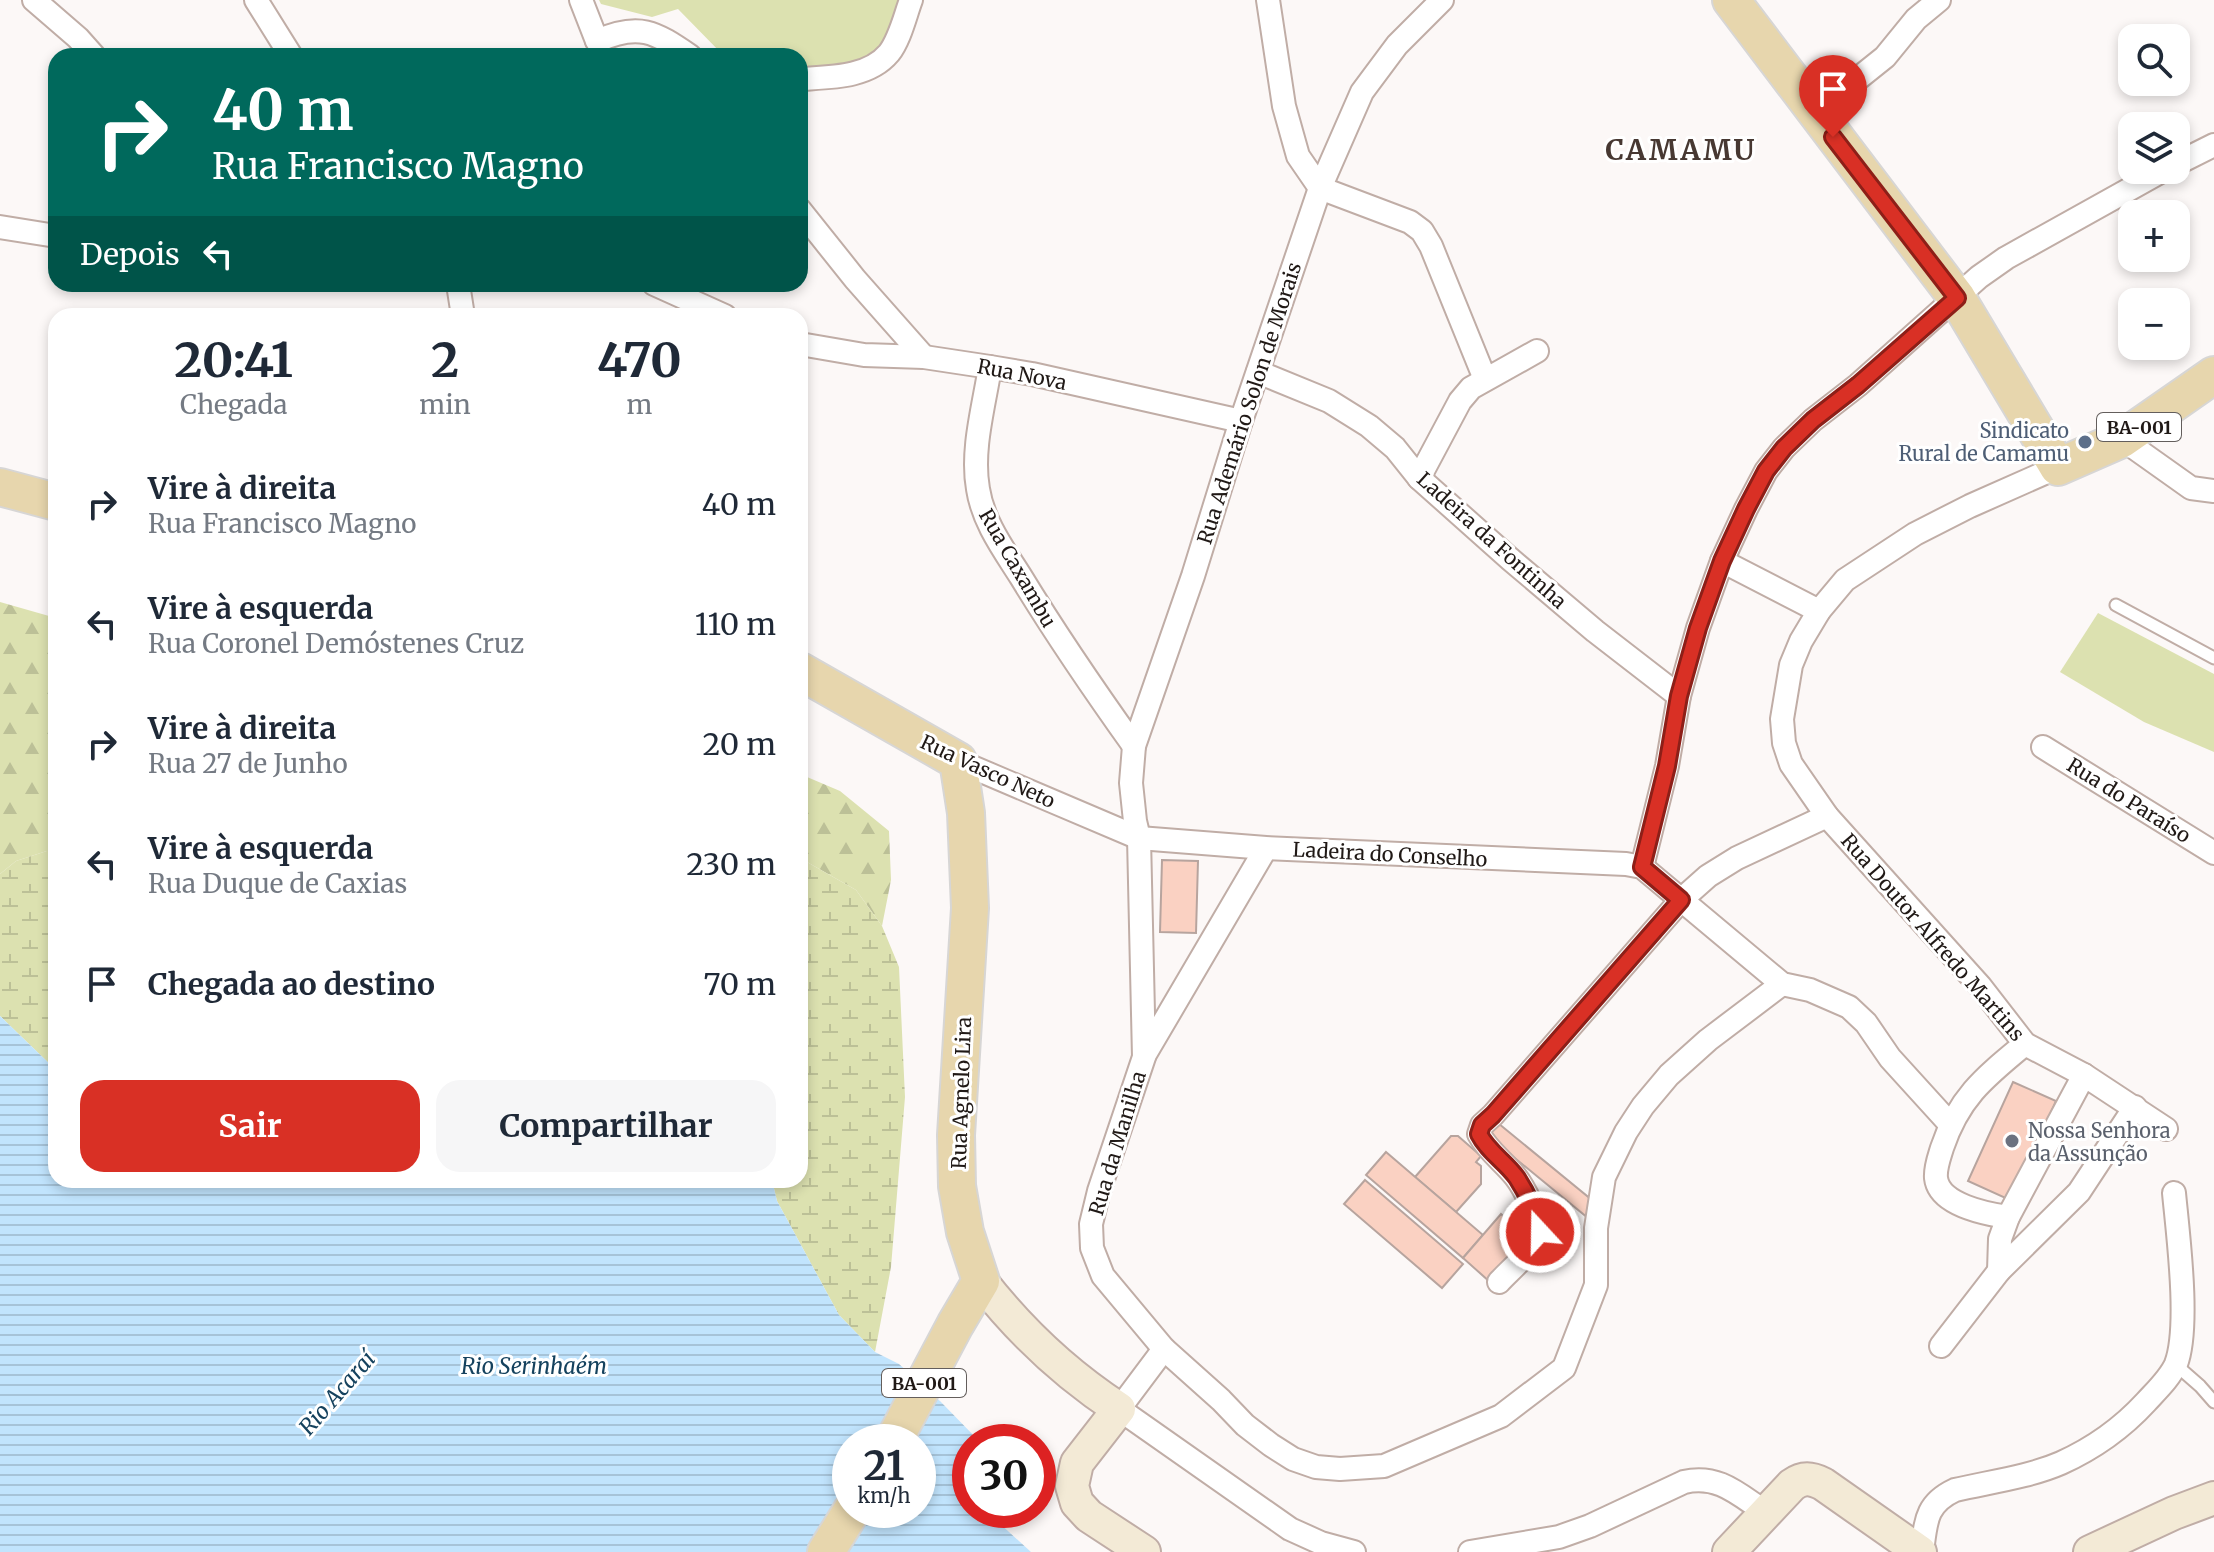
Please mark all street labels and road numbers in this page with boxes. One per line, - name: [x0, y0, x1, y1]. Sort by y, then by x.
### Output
- street label: Rua Ademário Solon de Morais: [1192, 259, 1306, 547]
- street label: Rua Nova: [975, 353, 1069, 395]
- road number: BA-001: [2097, 413, 2181, 441]
- street label: Ladeira da Fontinha: [1412, 466, 1572, 614]
- street label: Rua Caxambu: [974, 504, 1062, 632]
- street label: Rua Vasco Neto: [917, 729, 1060, 813]
- street label: Rua do Paraíso: [2063, 752, 2196, 848]
- street label: Rua Doutor Alfredo Martins: [1836, 828, 2030, 1046]
- street label: Ladeira do Conselho: [1292, 836, 1488, 872]
- street label: Rua Agnelo Lira: [946, 1016, 976, 1170]
- street label: Rua da Manilha: [1083, 1068, 1151, 1218]
- road number: BA-001: [882, 1369, 966, 1397]

